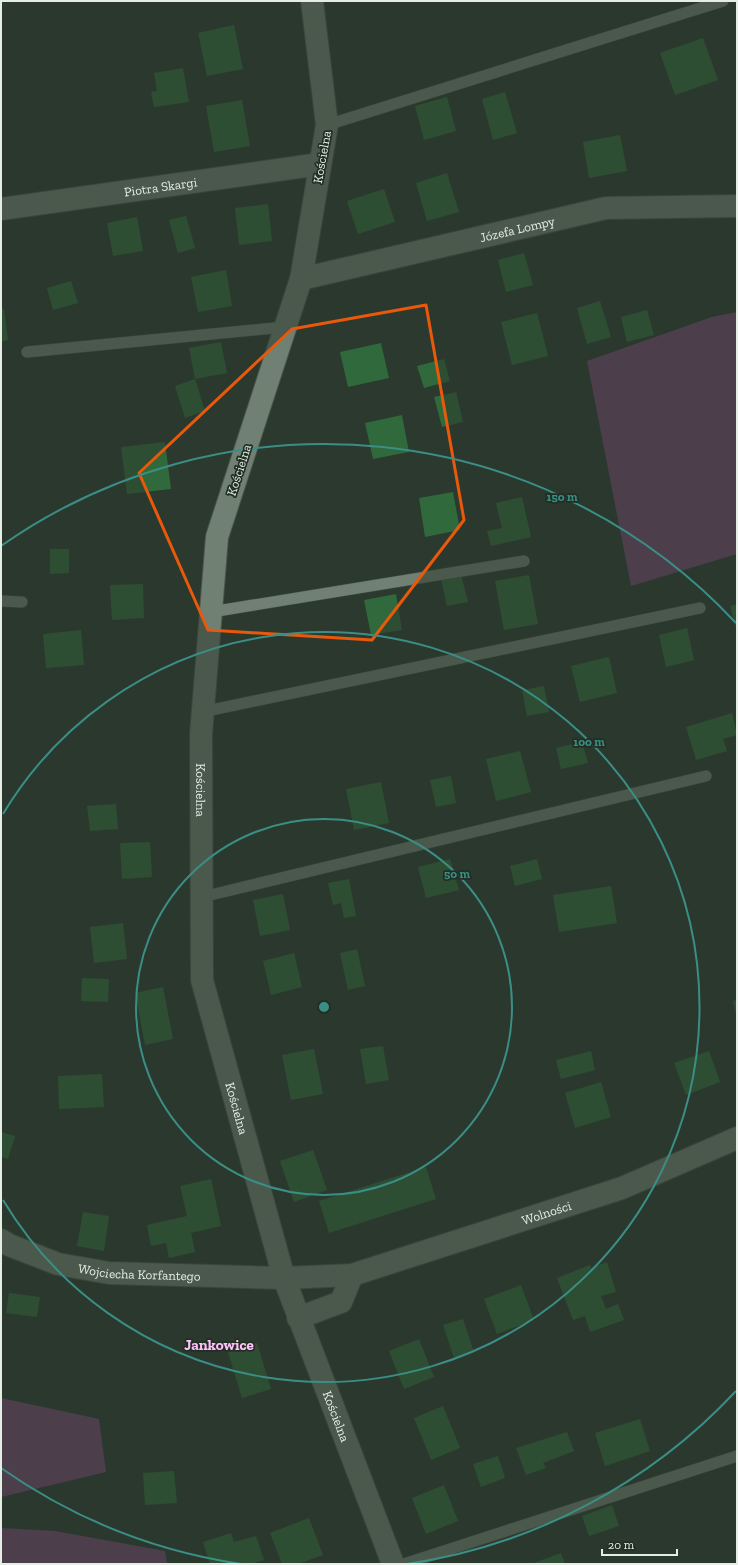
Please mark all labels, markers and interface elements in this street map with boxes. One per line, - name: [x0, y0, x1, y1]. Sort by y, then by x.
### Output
- street label: Kościelna: [310, 129, 334, 185]
- street label: Piotra Skargi: [123, 174, 198, 199]
- street label: Józefa Lompy: [478, 213, 556, 245]
- street label: Kościelna: [224, 442, 255, 498]
- text: 150 m: [547, 490, 578, 504]
- text: 100 m: [573, 735, 605, 749]
- street label: Kościelna: [194, 763, 209, 817]
- text: 50 m: [444, 867, 470, 881]
- centre of rings: [317, 1000, 331, 1014]
- street label: Kościelna: [223, 1080, 252, 1137]
- street label: Wolności: [520, 1197, 573, 1227]
- street label: Wojciecha Korfantego: [77, 1260, 201, 1283]
- district label: Jankowice: [184, 1336, 254, 1354]
- street label: Kościelna: [320, 1389, 353, 1444]
- scale bar: [602, 1531, 677, 1557]
- text: 20 m: [608, 1538, 635, 1552]

